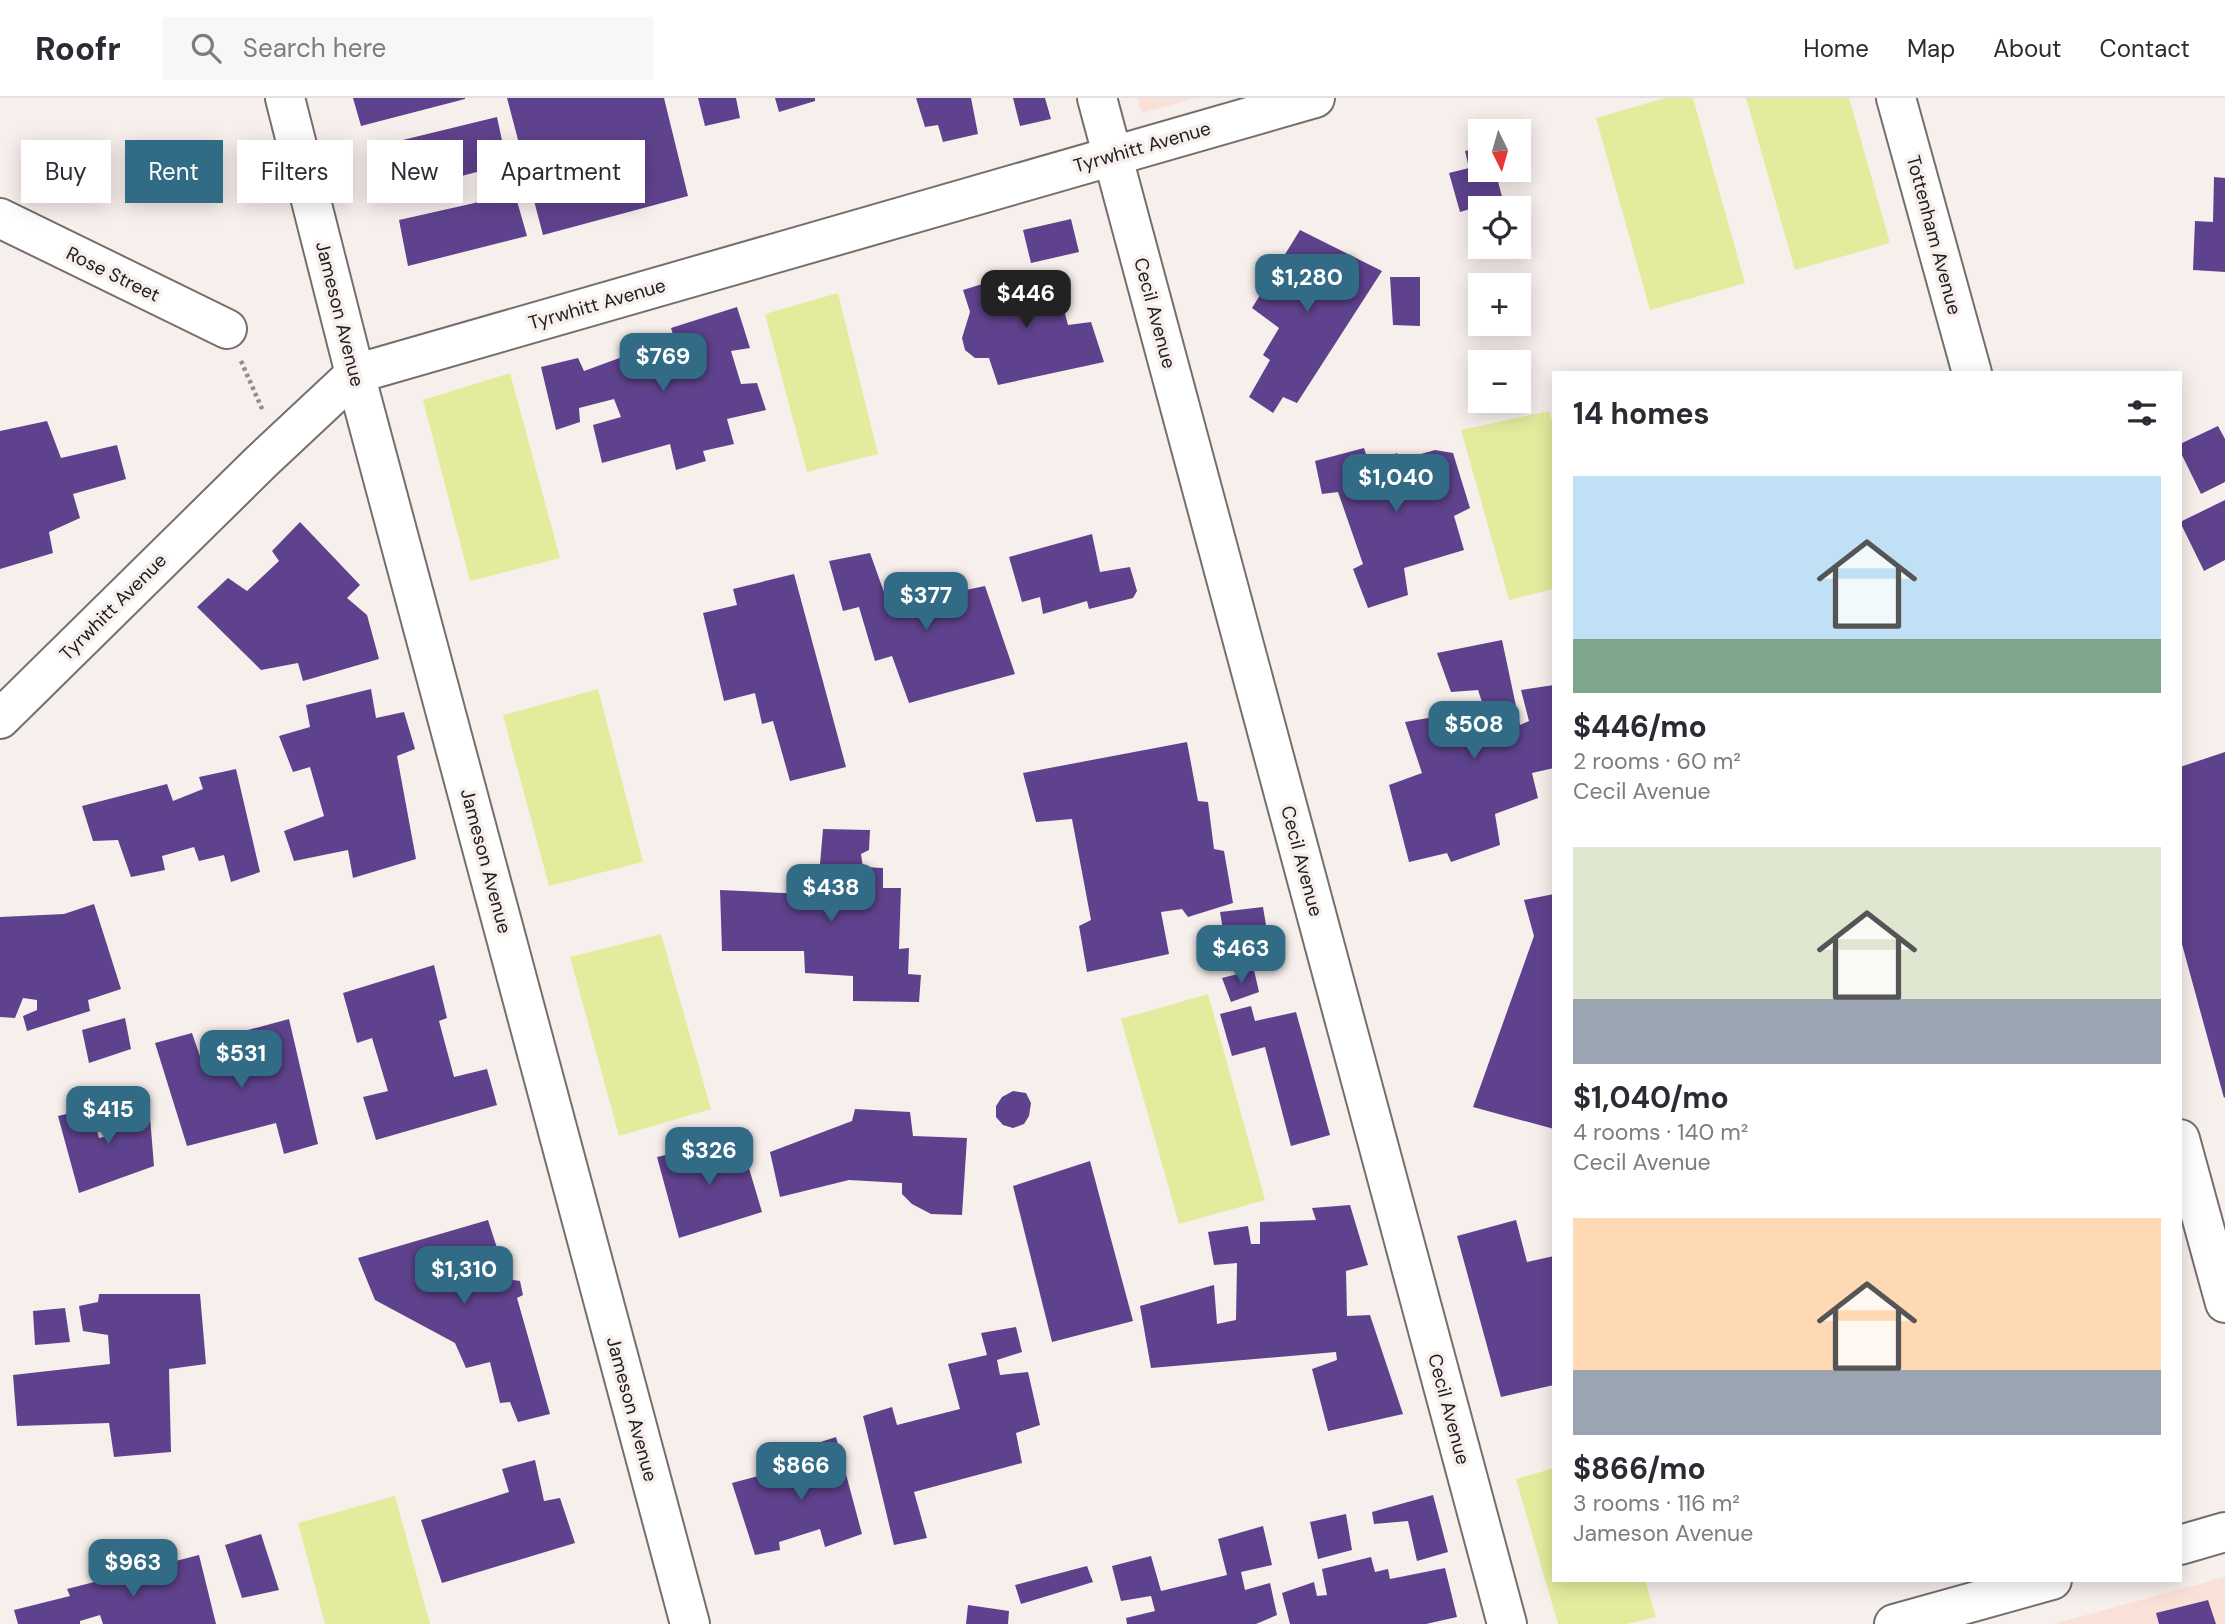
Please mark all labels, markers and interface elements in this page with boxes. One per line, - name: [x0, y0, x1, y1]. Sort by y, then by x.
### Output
- search box: [163, 17, 653, 80]
- text: Roofr: [35, 27, 121, 70]
- icon: search: [187, 29, 225, 67]
- text: Search here: [243, 31, 386, 65]
- text: Home: [1803, 33, 1869, 64]
- text: Map: [1907, 33, 1955, 64]
- text: About: [1993, 33, 2062, 64]
- text: Contact: [2100, 33, 2190, 64]
- street label: Tyrwhitt Avenue: [1070, 115, 1214, 179]
- north arrow: [1468, 119, 1531, 182]
- map controls: [1468, 119, 1531, 413]
- chip: Buy: [21, 140, 111, 203]
- chip: Rent: [125, 140, 223, 203]
- chip: Filters: [237, 140, 353, 203]
- chip: New: [367, 140, 463, 203]
- chip: Apartment: [477, 140, 645, 203]
- street label: Tottenham Avenue: [1901, 153, 1967, 317]
- button: locate: [1468, 196, 1531, 259]
- street label: Jameson Avenue: [310, 239, 370, 389]
- street label: Rose Street: [62, 241, 164, 307]
- pin: $1,280: [1250, 254, 1364, 314]
- street label: Cecil Avenue: [1128, 255, 1182, 371]
- text: $1,280: [1271, 262, 1343, 292]
- pin: $446: [985, 271, 1067, 330]
- street label: Tyrwhitt Avenue: [525, 272, 669, 336]
- button: +: [1468, 273, 1531, 336]
- text: $446: [997, 278, 1055, 308]
- pin: $769: [622, 334, 704, 393]
- text: $769: [636, 341, 690, 371]
- button: −: [1468, 350, 1531, 413]
- text: 14 homes: [1573, 394, 1710, 433]
- icon: filters: [2123, 394, 2161, 432]
- pin: $1,040: [1339, 454, 1453, 514]
- text: $1,040: [1358, 462, 1434, 492]
- icon: home: [1804, 521, 1930, 647]
- street label: Tyrwhitt Avenue: [54, 548, 172, 666]
- pin: $377: [885, 573, 967, 632]
- text: $377: [900, 580, 952, 610]
- pin: $508: [1433, 702, 1515, 761]
- text: $446/mo: [1573, 707, 1707, 746]
- text: $508: [1445, 709, 1503, 739]
- text: 2 rooms · 60 m²: [1573, 746, 1741, 776]
- text: Cecil Avenue: [1573, 776, 1711, 806]
- street label: Jameson Avenue: [455, 786, 517, 936]
- street label: Cecil Avenue: [1275, 803, 1329, 919]
- pin: $438: [790, 864, 872, 924]
- text: $438: [802, 872, 860, 902]
- icon: home: [1804, 892, 1930, 1018]
- pin: $463: [1200, 926, 1282, 985]
- text: $463: [1212, 933, 1270, 963]
- pin: $531: [200, 1030, 282, 1090]
- text: $531: [216, 1038, 266, 1068]
- text: $1,040/mo: [1573, 1078, 1729, 1117]
- pin: $415: [67, 1086, 149, 1146]
- text: $415: [82, 1094, 134, 1124]
- text: 4 rooms · 140 m²: [1573, 1117, 1748, 1147]
- pin: $326: [668, 1128, 750, 1187]
- text: $326: [681, 1135, 737, 1165]
- text: Cecil Avenue: [1573, 1147, 1711, 1177]
- pin: $1,310: [407, 1246, 521, 1306]
- text: $1,310: [431, 1254, 497, 1284]
- icon: home: [1804, 1263, 1930, 1389]
- street label: Jameson Avenue: [601, 1334, 663, 1484]
- street label: Cecil Avenue: [1422, 1351, 1476, 1467]
- pin: $866: [760, 1442, 842, 1502]
- text: $866/mo: [1573, 1449, 1706, 1488]
- text: $866: [772, 1450, 830, 1480]
- text: 3 rooms · 116 m²: [1573, 1488, 1740, 1518]
- text: Jameson Avenue: [1573, 1518, 1753, 1548]
- pin: $963: [92, 1540, 174, 1599]
- text: $963: [105, 1547, 161, 1577]

